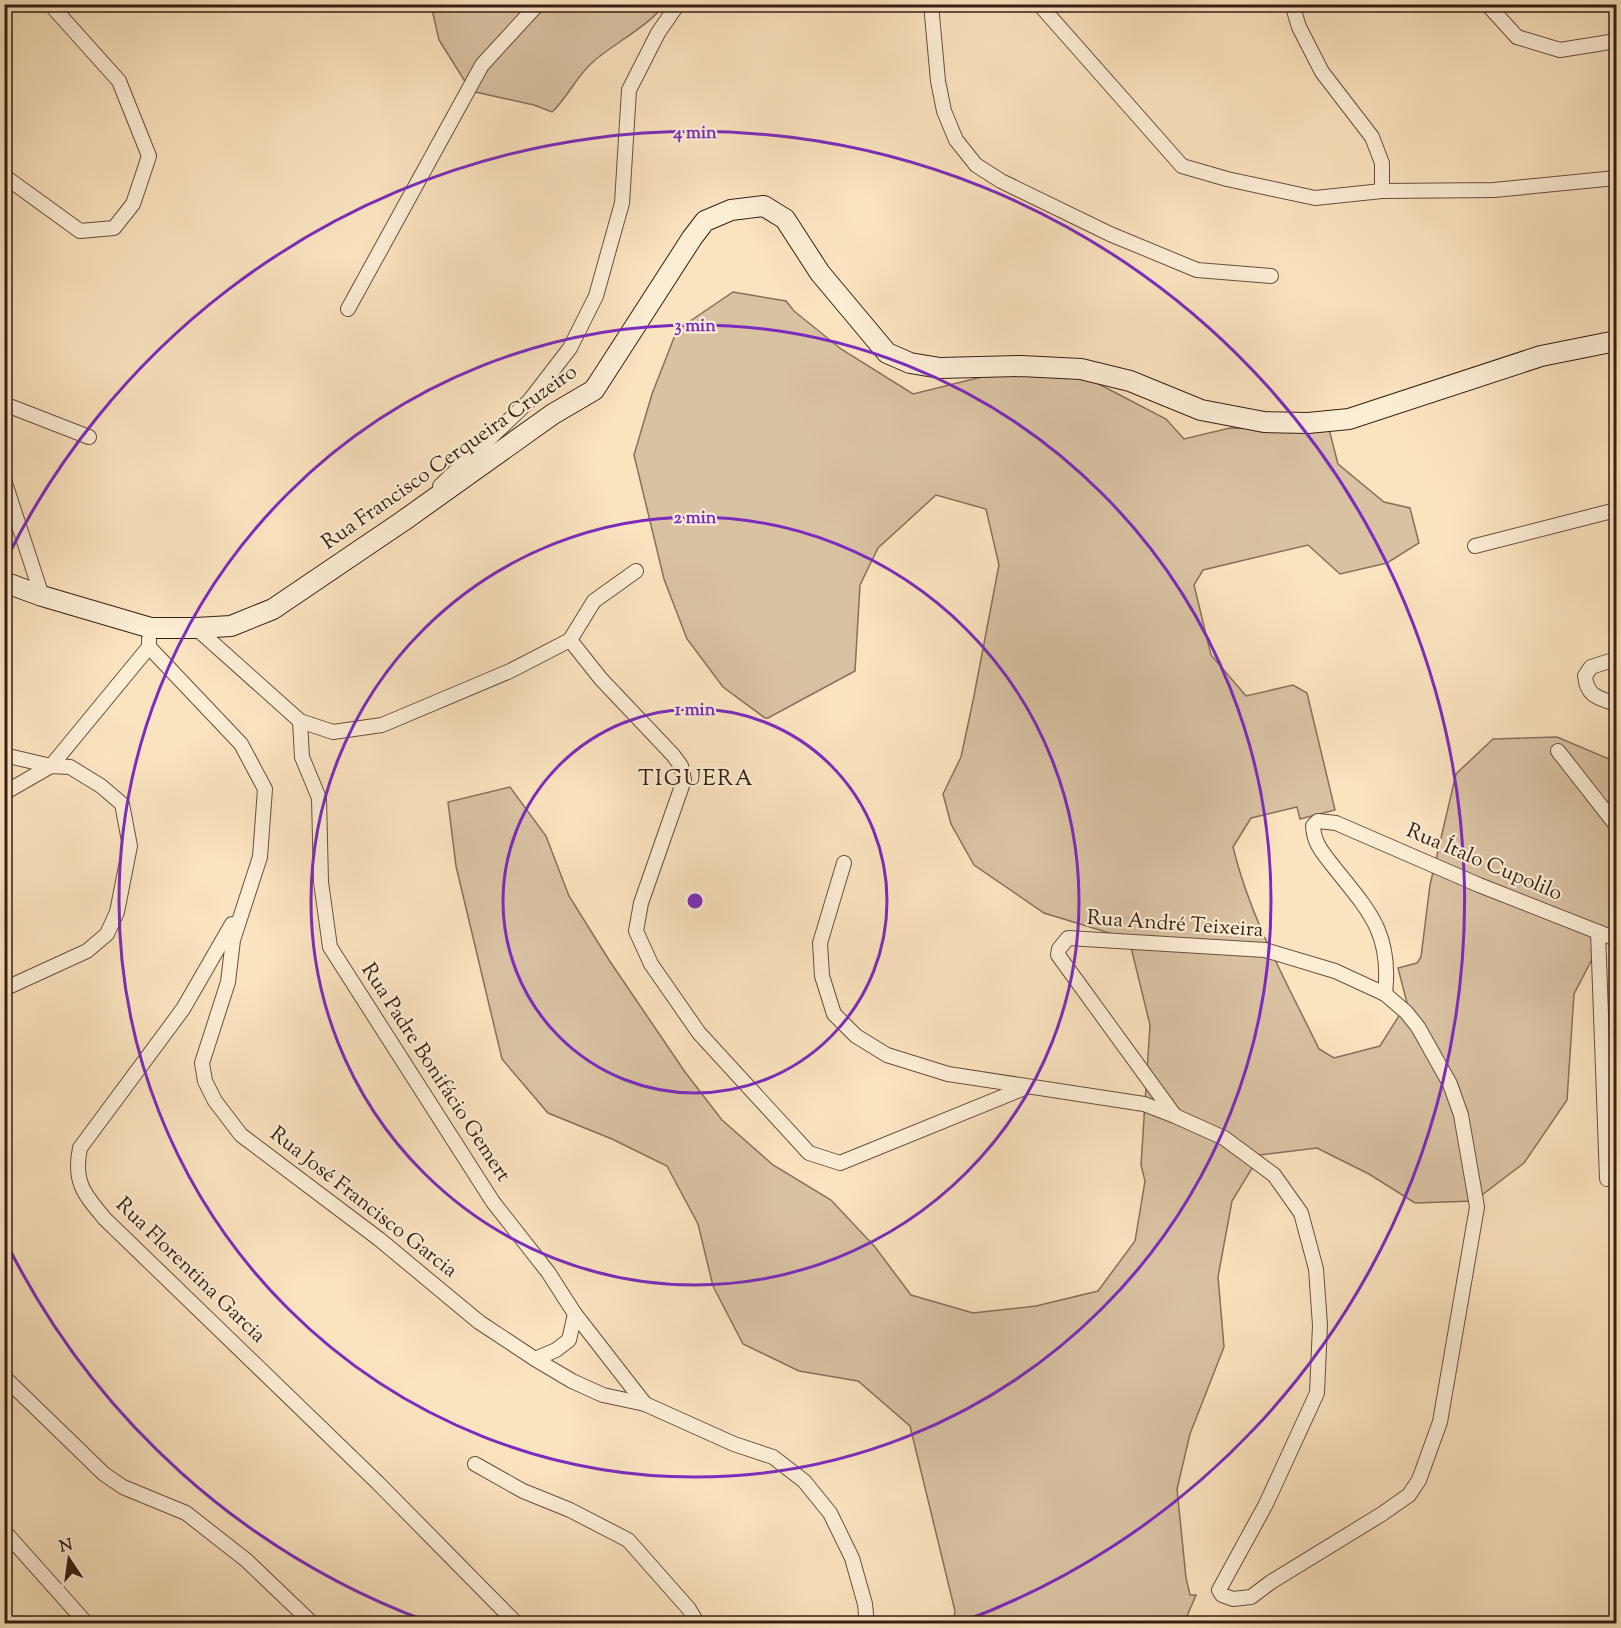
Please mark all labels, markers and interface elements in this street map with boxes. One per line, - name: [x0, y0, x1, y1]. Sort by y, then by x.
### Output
- text: 4 min: [672, 121, 717, 147]
- text: 3 min: [674, 314, 716, 340]
- street label: Rua Francisco Cerqueira Cruzeiro: [316, 358, 584, 558]
- text: 2 min: [674, 506, 717, 532]
- text: 1 min: [675, 698, 716, 724]
- district label: TIGUERA: [638, 764, 754, 796]
- street label: Rua Ítalo Cupolilo: [1401, 817, 1567, 909]
- centre of rings: [685, 891, 705, 911]
- street label: Rua André Teixeira: [1086, 904, 1265, 946]
- street label: Rua Padre Bonifácio Gemert: [353, 958, 517, 1188]
- street label: Rua José Francisco Garcia: [263, 1120, 463, 1286]
- street label: Rua Florentina Garcia: [108, 1191, 272, 1351]
- north arrow: [39, 1529, 99, 1589]
- text: N: [57, 1534, 75, 1559]

